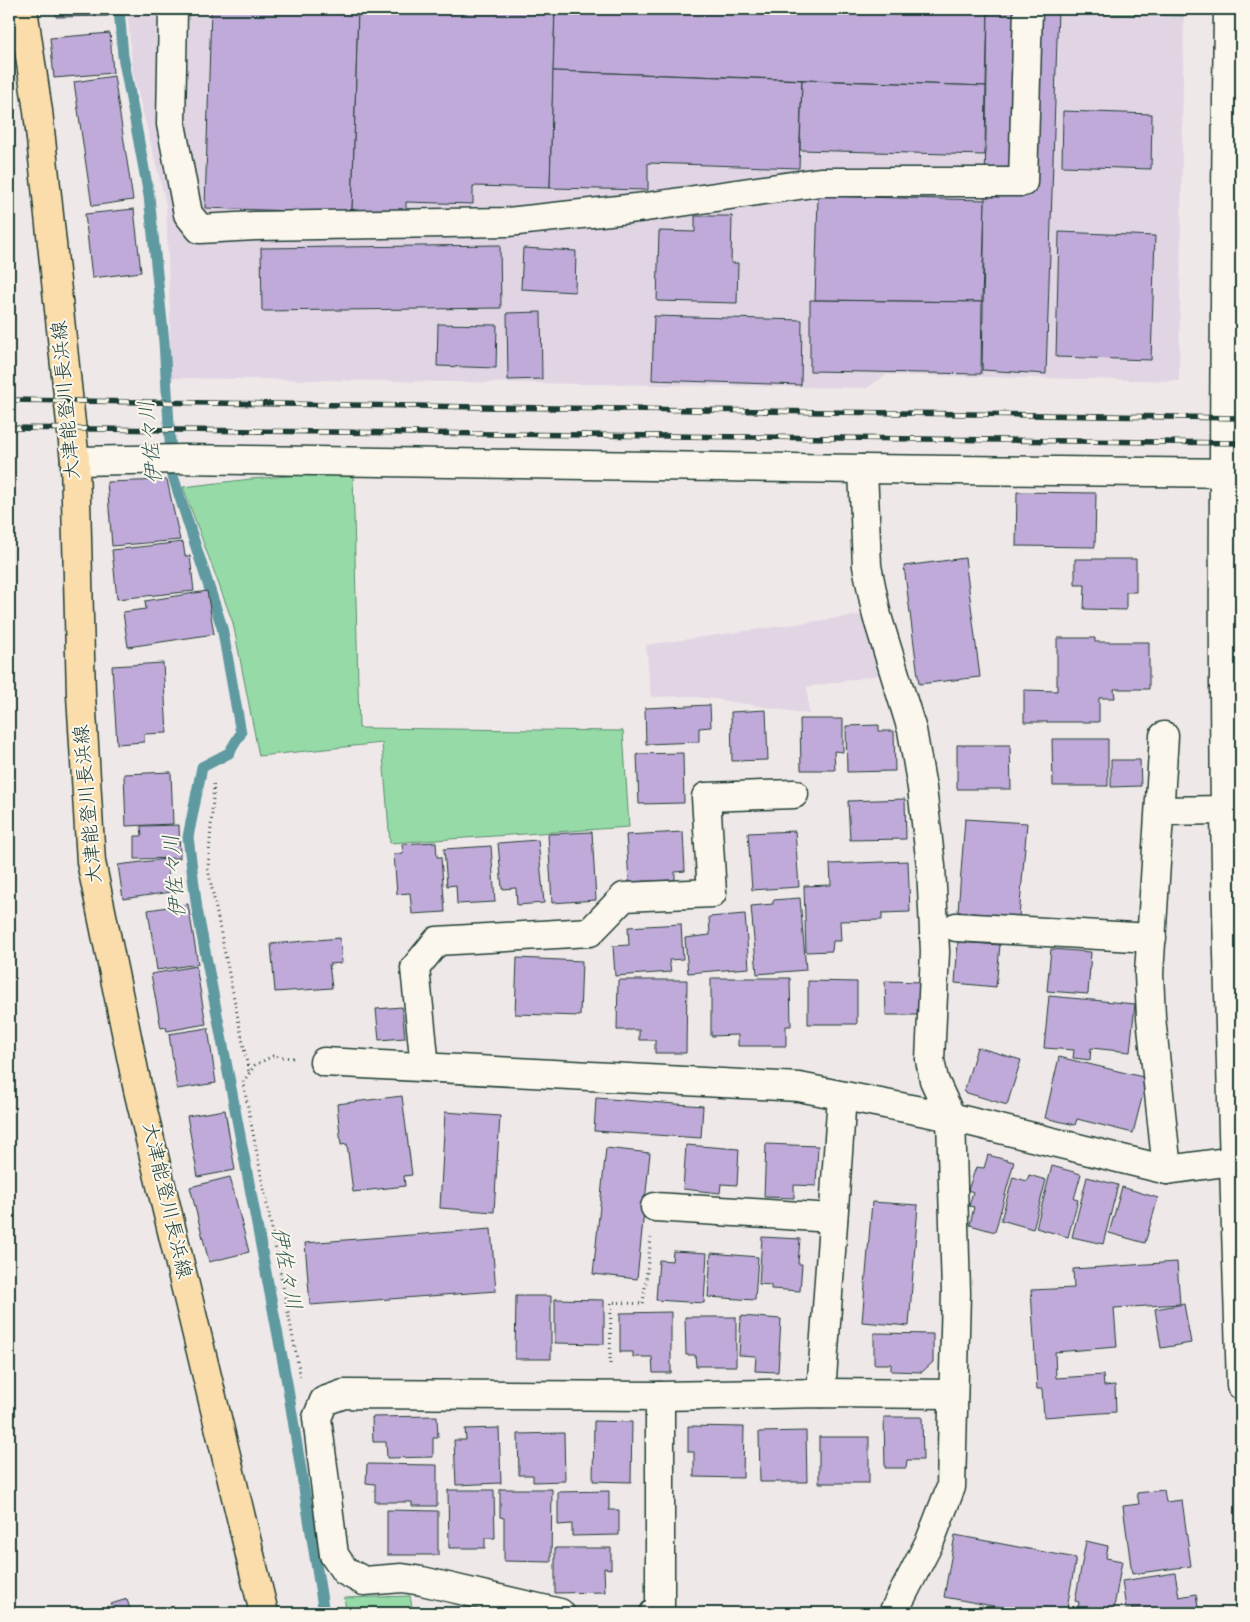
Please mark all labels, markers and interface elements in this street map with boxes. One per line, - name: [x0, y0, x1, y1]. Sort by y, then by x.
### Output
- street label: 大津能登川長浜線: [47, 319, 89, 481]
- water label: 伊佐々川: [134, 399, 172, 485]
- street label: 大津能登川長浜線: [69, 723, 111, 885]
- water label: 伊佐々川: [158, 833, 196, 919]
- street label: 大津能登川長浜線: [133, 1120, 197, 1282]
- water label: 伊佐々川: [261, 1225, 307, 1313]

